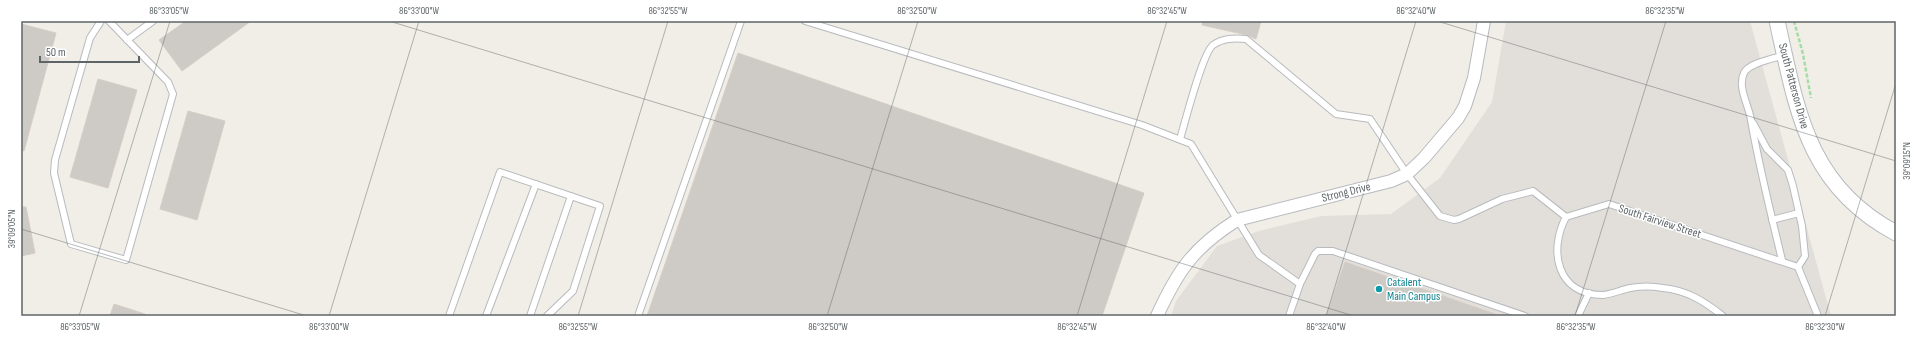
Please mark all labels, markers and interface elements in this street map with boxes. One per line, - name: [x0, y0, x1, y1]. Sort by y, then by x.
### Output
- text: 86°33'05"W: [149, 5, 189, 17]
- text: 86°33'00"W: [399, 5, 439, 17]
- text: 86°32'55"W: [648, 5, 688, 17]
- text: 86°32'50"W: [897, 5, 937, 17]
- text: 86°32'45"W: [1147, 5, 1187, 17]
- text: 86°32'40"W: [1396, 5, 1436, 17]
- text: 86°32'35"W: [1645, 5, 1685, 17]
- scale bar: [40, 38, 139, 64]
- street label: South Patterson Drive: [1775, 42, 1812, 131]
- text: 50 m: [46, 45, 66, 60]
- text: 39°09'15"N: [1901, 142, 1913, 180]
- street label: Strong Drive: [1320, 179, 1372, 206]
- street label: South Fairview Street: [1617, 201, 1703, 242]
- text: 39°09'05"N: [6, 210, 18, 248]
- place label: Catalent Main Campus: [1387, 275, 1440, 304]
- marker: Catalent Main Campus: [1374, 284, 1384, 294]
- text: 86°33'05"W: [60, 321, 100, 333]
- text: 86°33'00"W: [309, 321, 349, 333]
- text: 86°32'55"W: [558, 321, 598, 333]
- text: 86°32'50"W: [808, 321, 848, 333]
- text: 86°32'45"W: [1057, 321, 1097, 333]
- text: 86°32'40"W: [1306, 321, 1346, 333]
- text: 86°32'35"W: [1556, 321, 1596, 333]
- text: 86°32'30"W: [1805, 321, 1845, 333]

